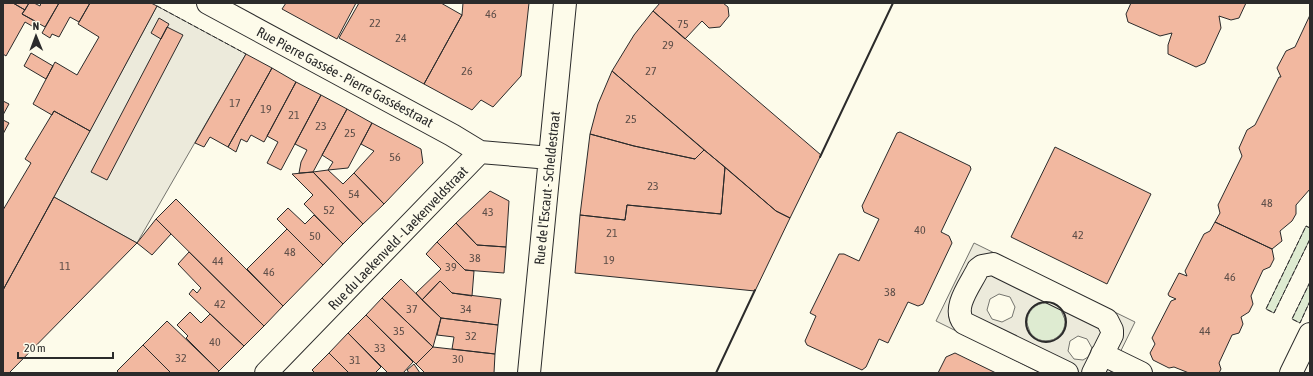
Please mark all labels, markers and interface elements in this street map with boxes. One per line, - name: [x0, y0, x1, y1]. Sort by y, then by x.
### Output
- house number: 46: [485, 7, 497, 21]
- north arrow: [16, 16, 56, 56]
- house number: 22: [369, 16, 381, 30]
- house number: 75: [677, 17, 689, 31]
- text: N: [32, 20, 39, 32]
- street label: Rue Pierre Gassée - Pierre Gasséestraat: [254, 24, 436, 130]
- house number: 24: [395, 31, 407, 45]
- house number: 29: [662, 38, 674, 52]
- house number: 26: [461, 64, 473, 78]
- house number: 27: [645, 64, 657, 78]
- house number: 17: [229, 96, 241, 110]
- house number: 19: [260, 102, 272, 116]
- house number: 21: [288, 108, 300, 122]
- street label: Rue de l'Escaut - Scheldestraat: [531, 110, 563, 266]
- house number: 25: [625, 112, 637, 126]
- house number: 23: [315, 119, 327, 133]
- house number: 25: [344, 126, 356, 140]
- house number: 56: [389, 150, 401, 164]
- street label: Rue du Laekenveld - Laekenveldstraat: [325, 163, 471, 313]
- house number: 23: [647, 179, 659, 193]
- house number: 54: [348, 187, 360, 201]
- house number: 48: [1261, 196, 1273, 210]
- house number: 52: [323, 203, 335, 217]
- house number: 43: [482, 205, 494, 219]
- house number: 40: [914, 223, 926, 237]
- house number: 21: [606, 226, 618, 240]
- house number: 42: [1072, 228, 1084, 242]
- house number: 50: [309, 229, 321, 243]
- house number: 48: [284, 245, 296, 259]
- house number: 38: [469, 251, 481, 265]
- house number: 19: [603, 253, 615, 267]
- house number: 44: [212, 254, 224, 268]
- house number: 11: [59, 259, 71, 273]
- house number: 39: [445, 260, 457, 274]
- house number: 46: [263, 265, 275, 279]
- house number: 46: [1224, 270, 1236, 284]
- house number: 38: [884, 285, 896, 299]
- house number: 42: [214, 297, 226, 311]
- house number: 37: [406, 302, 418, 316]
- house number: 34: [460, 302, 472, 316]
- house number: 35: [393, 324, 405, 338]
- house number: 44: [1199, 324, 1211, 338]
- house number: 32: [465, 329, 477, 343]
- scale bar: [18, 334, 113, 360]
- house number: 40: [209, 335, 221, 349]
- text: 20 m: [24, 341, 46, 355]
- house number: 33: [374, 341, 386, 355]
- house number: 32: [175, 351, 187, 365]
- house number: 30: [452, 352, 464, 366]
- house number: 31: [349, 353, 361, 367]

